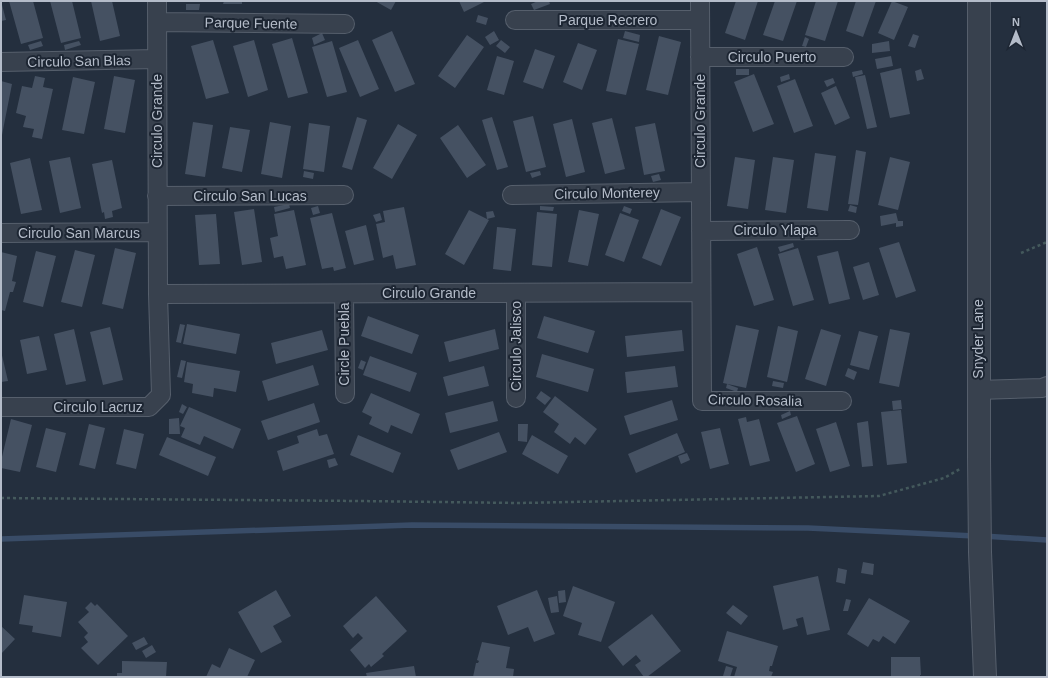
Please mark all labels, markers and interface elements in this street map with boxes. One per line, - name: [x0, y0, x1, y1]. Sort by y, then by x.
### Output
- street label: Parque Recrero: [559, 12, 658, 28]
- north arrow: [996, 12, 1036, 52]
- street label: Parque Fuente: [205, 14, 298, 32]
- text: N: [1012, 16, 1020, 28]
- street label: Circulo Puerto: [728, 49, 817, 65]
- street label: Circulo San Blas: [27, 52, 131, 70]
- street label: Circulo Grande: [149, 74, 165, 168]
- street label: Circulo Grande: [692, 74, 708, 168]
- street label: Circulo Monterey: [554, 184, 660, 202]
- street label: Circulo San Lucas: [193, 188, 307, 204]
- street label: Circulo Ylapa: [733, 222, 817, 238]
- street label: Circulo San Marcus: [18, 225, 140, 241]
- street label: Circulo Grande: [382, 285, 476, 301]
- street label: Snyder Lane: [970, 299, 986, 379]
- street label: Circulo Jalisco: [508, 301, 524, 391]
- street label: Circle Puebla: [336, 302, 352, 386]
- street label: Circulo Rosalia: [708, 391, 802, 409]
- street label: Circulo Lacruz: [53, 399, 143, 415]

